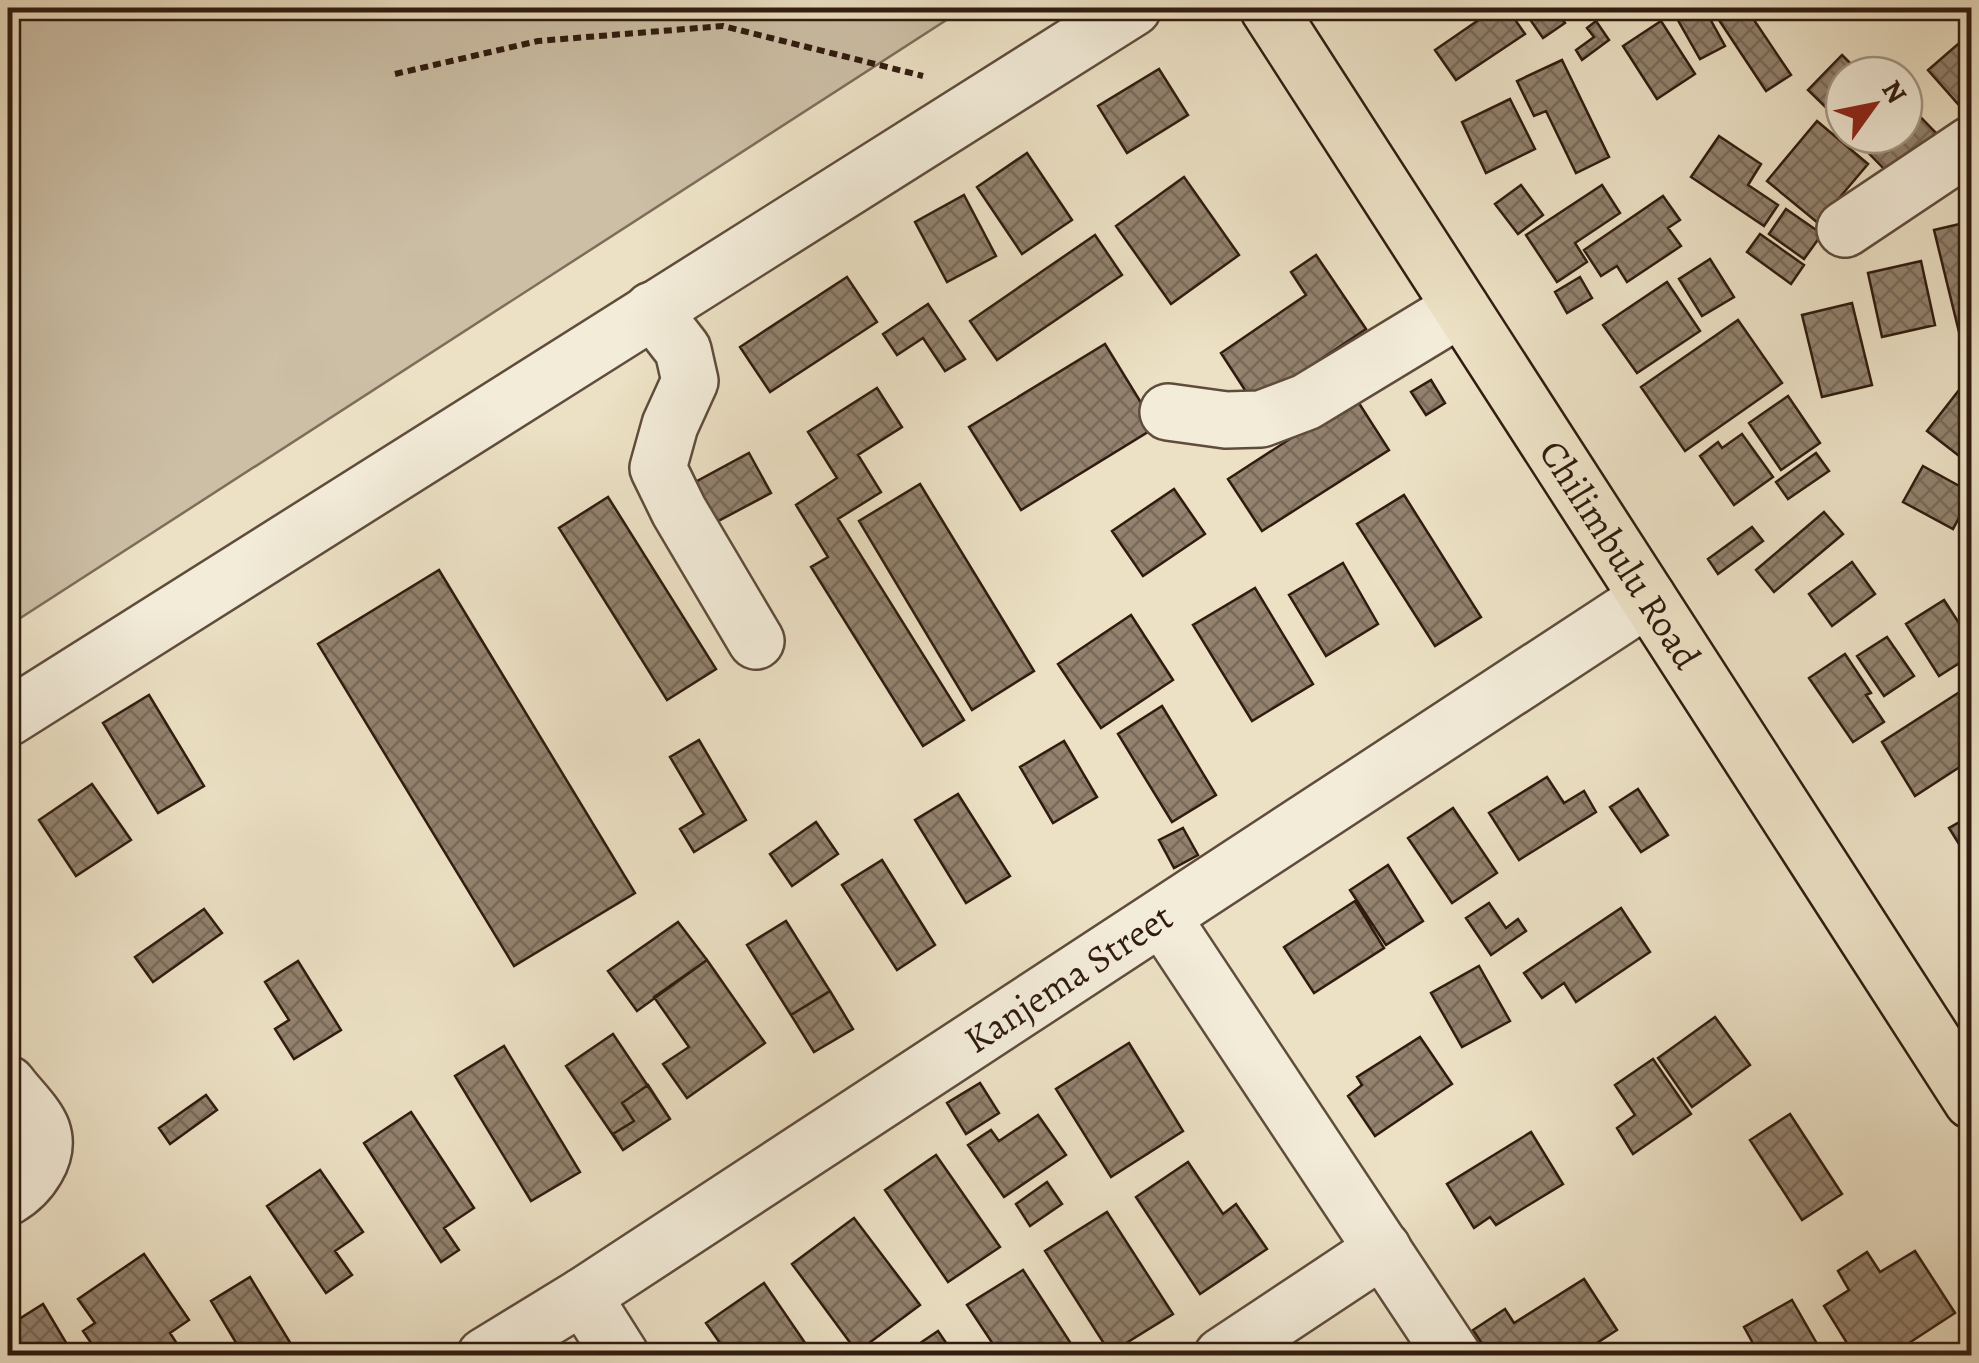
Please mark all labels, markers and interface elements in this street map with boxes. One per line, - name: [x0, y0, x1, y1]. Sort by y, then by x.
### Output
- north arrow: [1824, 55, 1924, 155]
- text: N: [1873, 73, 1916, 111]
- street label: Chilimbulu Road: [1527, 430, 1713, 680]
- street label: Kanjema Street: [954, 891, 1182, 1065]

